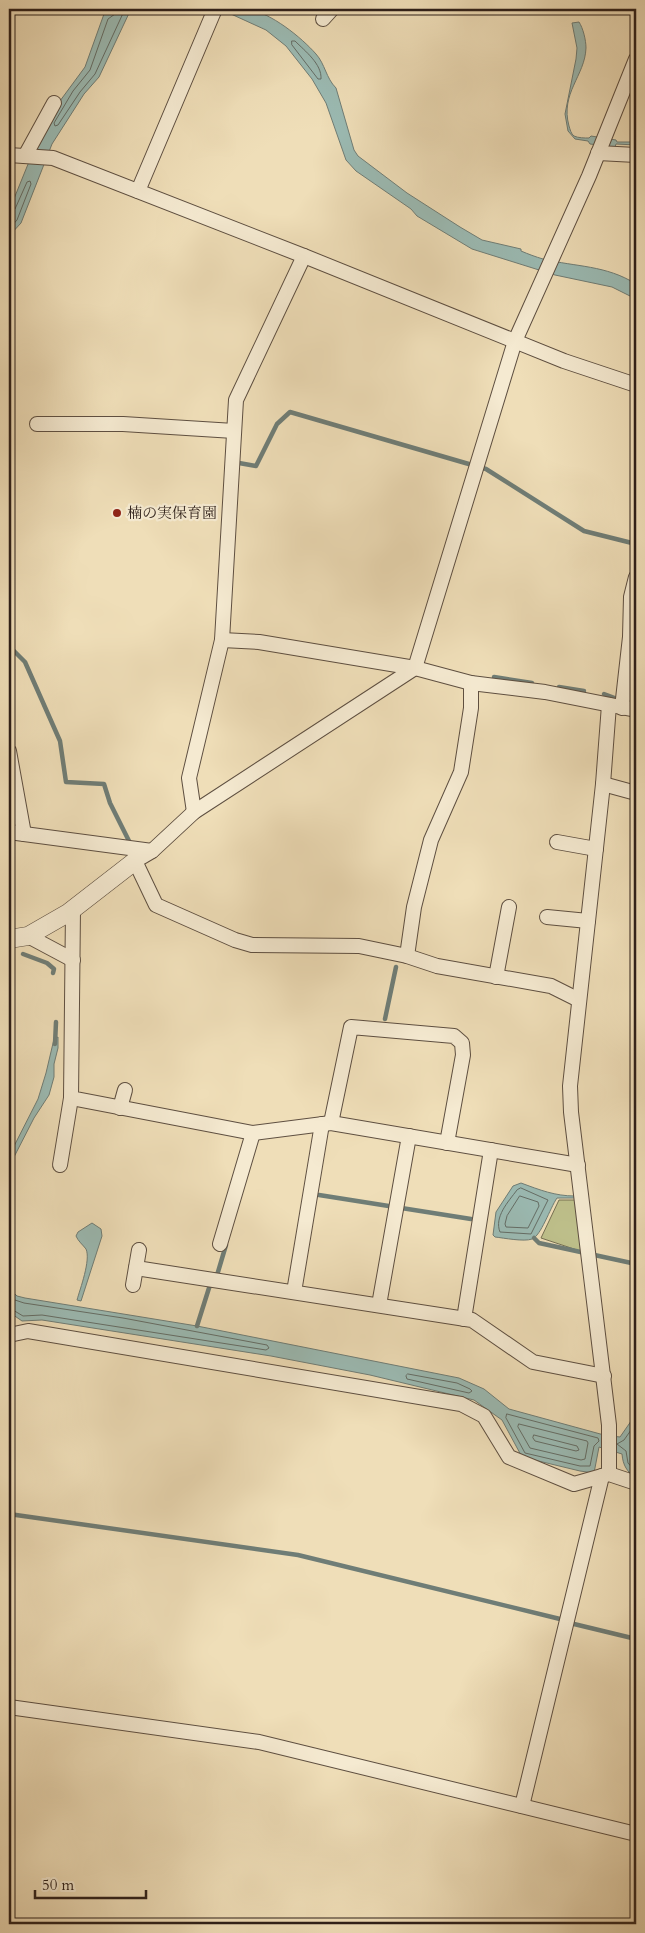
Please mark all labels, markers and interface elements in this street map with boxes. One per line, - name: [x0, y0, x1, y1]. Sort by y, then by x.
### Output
- place label: 楠の実保育園: [127, 503, 217, 523]
- marker: 楠の実保育園: [111, 507, 123, 519]
- scale bar: [35, 1868, 146, 1900]
- text: 50 m: [42, 1875, 74, 1895]

